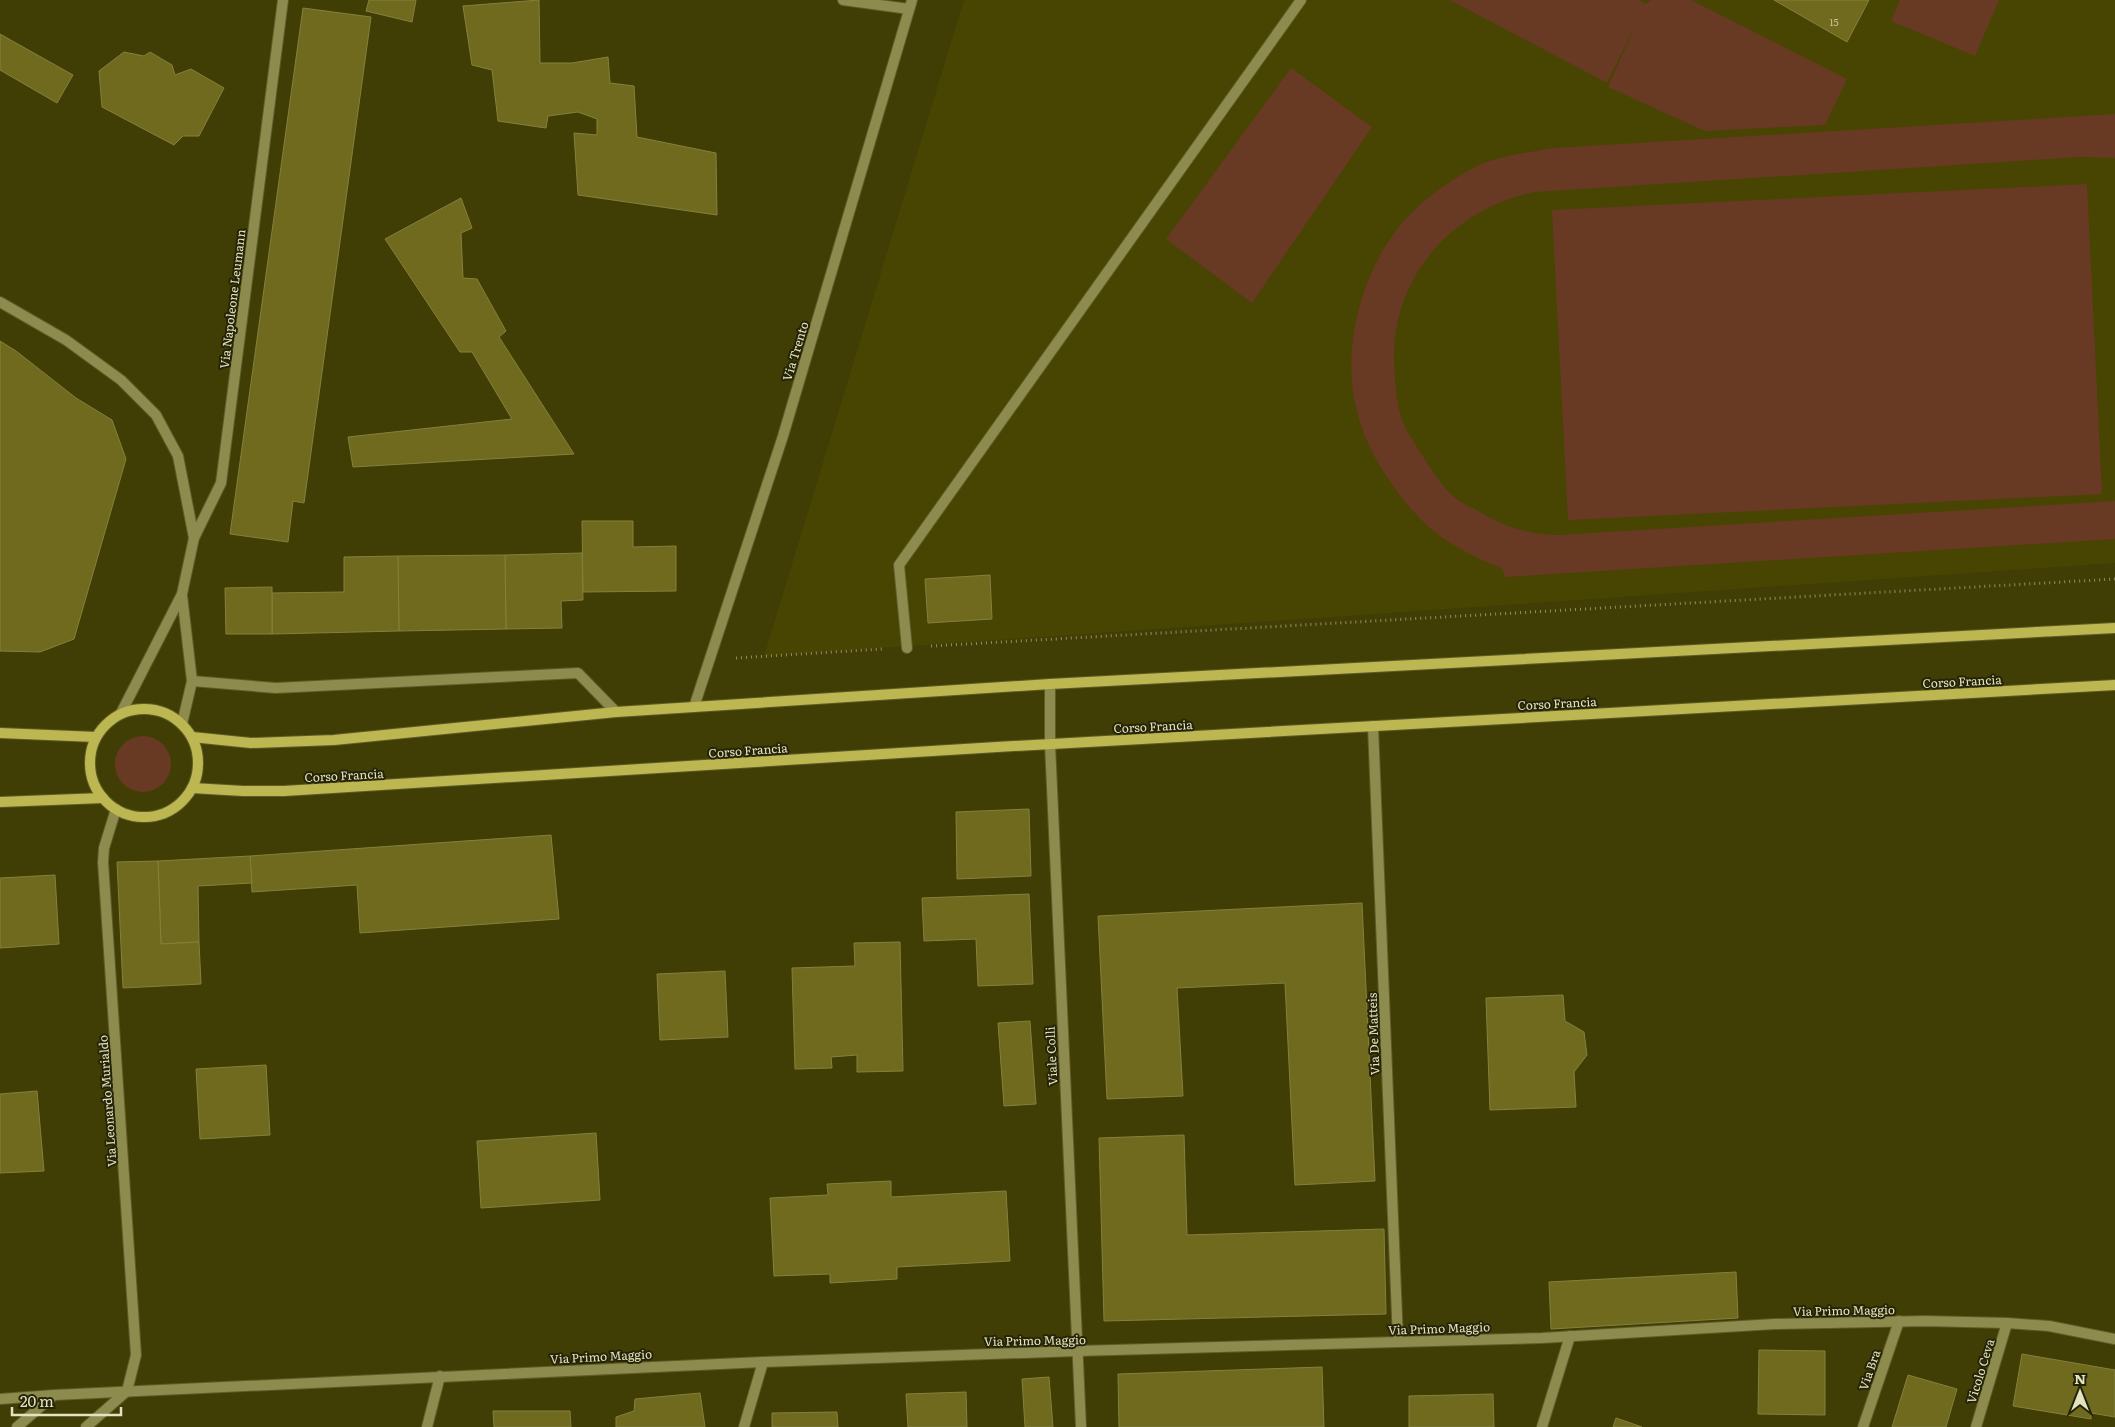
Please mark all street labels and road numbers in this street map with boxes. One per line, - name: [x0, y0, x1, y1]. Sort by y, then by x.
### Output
- street label: Via Napoleone Leumann: [215, 228, 249, 370]
- street label: Via Trento: [777, 319, 813, 383]
- street label: Corso Francia: [1922, 670, 2003, 692]
- street label: Corso Francia: [1517, 692, 1598, 714]
- street label: Corso Francia: [1113, 715, 1194, 737]
- street label: Corso Francia: [708, 738, 789, 762]
- street label: Corso Francia: [304, 764, 385, 786]
- street label: Via De Matteis: [1363, 992, 1383, 1076]
- street label: Viale Colli: [1040, 1026, 1062, 1086]
- street label: Via Leonardo Murialdo: [93, 1034, 121, 1168]
- street label: Via Primo Maggio: [1793, 1300, 1895, 1320]
- street label: Via Primo Maggio: [1388, 1317, 1490, 1339]
- street label: Via Primo Maggio: [984, 1330, 1086, 1350]
- street label: Vicolo Ceva: [1962, 1336, 1999, 1405]
- street label: Via Primo Maggio: [550, 1344, 652, 1368]
- street label: Via Bra: [1854, 1347, 1884, 1393]

